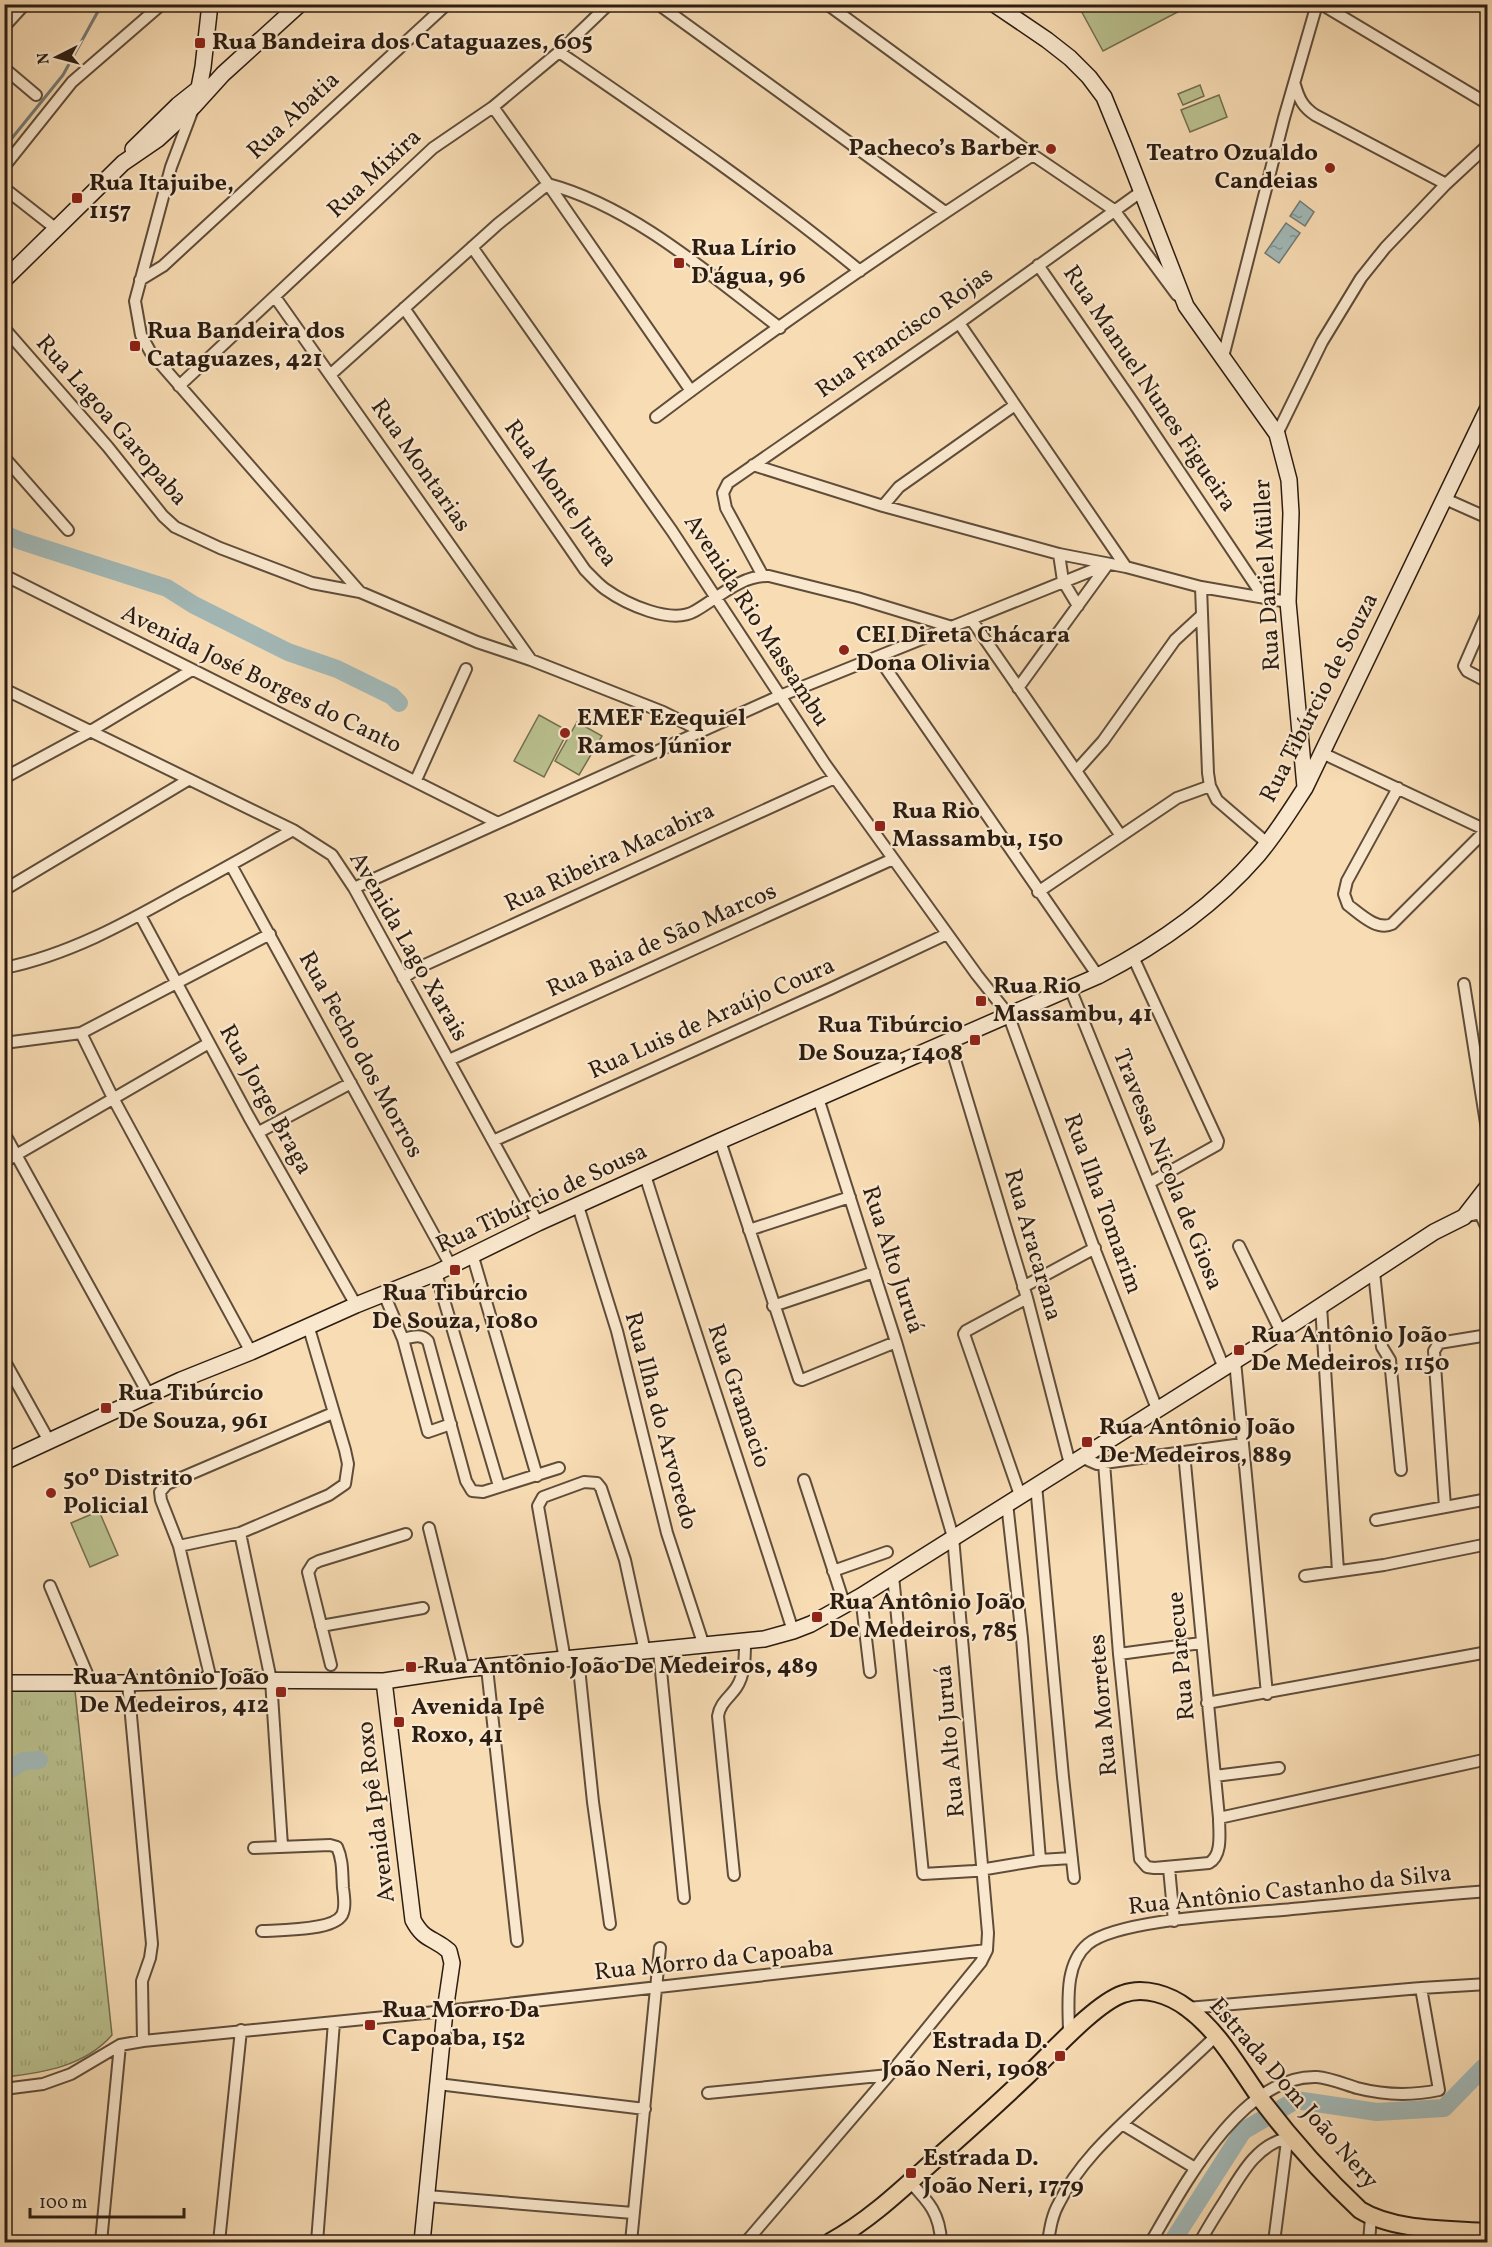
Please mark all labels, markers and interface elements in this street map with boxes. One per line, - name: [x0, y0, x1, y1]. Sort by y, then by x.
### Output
- place label: Rua Bandeira dos Cataguazes, 605: [212, 26, 593, 60]
- north arrow: [27, 27, 87, 87]
- marker: Rua Bandeira dos Cataguazes, 605: [193, 36, 207, 50]
- text: N: [32, 51, 56, 65]
- street label: Rua Abatia: [240, 64, 348, 168]
- street label: Rua Mixira: [320, 121, 430, 227]
- place label: Pacheco’s Barber: [848, 132, 1039, 166]
- place label: Teatro Ozualdo Candeias: [1146, 137, 1318, 199]
- marker: Pacheco’s Barber: [1044, 142, 1058, 156]
- marker: Teatro Ozualdo Candeias: [1323, 161, 1337, 175]
- place label: Rua Itajuibe, 1157: [89, 167, 234, 229]
- marker: Rua Itajuibe, 1157: [70, 191, 84, 205]
- place label: Rua Lírio D'água, 96: [691, 232, 806, 294]
- marker: Rua Lírio D'água, 96: [672, 256, 686, 270]
- street label: Rua Francisco Rojas: [809, 259, 1001, 407]
- street label: Rua Manuel Nunes Figueira: [1054, 259, 1244, 519]
- place label: Rua Bandeira dos Cataguazes, 421: [147, 315, 345, 377]
- street label: Rua Lagoa Garopaba: [27, 328, 195, 514]
- marker: Rua Bandeira dos Cataguazes, 421: [128, 339, 142, 353]
- street label: Rua Montarias: [361, 393, 479, 539]
- street label: Rua Monte Jurea: [495, 413, 625, 575]
- street label: Rua Daniel Müller: [1246, 478, 1290, 672]
- street label: Avenida Rio Massambu: [674, 508, 838, 734]
- street label: Rua Tibúrcio de Souza: [1252, 587, 1388, 809]
- street label: Avenida José Borges do Canto: [115, 597, 407, 763]
- place label: CEI Direta Chácara Dona Olivia: [856, 619, 1070, 681]
- marker: CEI Direta Chácara Dona Olivia: [837, 643, 851, 657]
- place label: EMEF Ezequiel Ramos Júnior: [577, 702, 746, 764]
- marker: EMEF Ezequiel Ramos Júnior: [558, 726, 572, 740]
- street label: Rua Ribeira Macabira: [499, 794, 721, 922]
- place label: Rua Rio Massambu, 150: [892, 795, 1063, 857]
- marker: Rua Rio Massambu, 150: [873, 819, 887, 833]
- street label: Avenida Lago Xarais: [340, 846, 476, 1048]
- street label: Rua Baia de São Marcos: [542, 875, 782, 1007]
- street label: Rua Fecho dos Morros: [289, 946, 431, 1164]
- street label: Rua Luis de Araújo Coura: [583, 949, 841, 1089]
- place label: Rua Rio Massambu, 41: [993, 970, 1153, 1032]
- marker: Rua Rio Massambu, 41: [974, 994, 988, 1008]
- place label: Rua Tibúrcio De Souza, 1408: [798, 1009, 963, 1071]
- street label: Rua Jorge Braga: [210, 1019, 320, 1181]
- marker: Rua Tibúrcio De Souza, 1408: [968, 1033, 982, 1047]
- street label: Travessa Nicola de Giosa: [1103, 1044, 1231, 1296]
- street label: Rua Ilha Tomarim: [1054, 1109, 1150, 1299]
- street label: Rua Tibúrcio de Sousa: [431, 1135, 653, 1263]
- street label: Rua Aracarana: [994, 1165, 1070, 1325]
- street label: Rua Alto Juruá: [852, 1182, 932, 1338]
- marker: Rua Tibúrcio De Souza, 1080: [448, 1263, 462, 1277]
- place label: Rua Tibúrcio De Souza, 1080: [372, 1277, 538, 1339]
- street label: Rua Ilha do Arvoredo: [615, 1308, 705, 1534]
- street label: Rua Gramacio: [697, 1319, 779, 1473]
- place label: Rua Antônio João De Medeiros, 1150: [1251, 1319, 1449, 1381]
- marker: Rua Antônio João De Medeiros, 1150: [1232, 1343, 1246, 1357]
- place label: Rua Tibúrcio De Souza, 961: [118, 1377, 268, 1439]
- marker: Rua Tibúrcio De Souza, 961: [99, 1401, 113, 1415]
- place label: Rua Antônio João De Medeiros, 889: [1099, 1411, 1295, 1473]
- marker: Rua Antônio João De Medeiros, 889: [1080, 1435, 1094, 1449]
- place label: 50º Distrito Policial: [63, 1462, 193, 1524]
- marker: 50º Distrito Policial: [44, 1486, 58, 1500]
- place label: Rua Antônio João De Medeiros, 785: [829, 1586, 1025, 1648]
- street label: Rua Parecue: [1159, 1590, 1205, 1722]
- marker: Rua Antônio João De Medeiros, 785: [810, 1610, 824, 1624]
- street label: Rua Morretes: [1081, 1632, 1127, 1778]
- place label: Rua Antônio João De Medeiros, 489: [423, 1650, 818, 1684]
- marker: Rua Antônio João De Medeiros, 489: [404, 1660, 418, 1674]
- place label: Rua Antônio João De Medeiros, 412: [73, 1661, 269, 1723]
- street label: Rua Alto Juruá: [927, 1663, 975, 1819]
- marker: Rua Antônio João De Medeiros, 412: [274, 1685, 288, 1699]
- place label: Avenida Ipê Roxo, 41: [411, 1691, 545, 1753]
- marker: Avenida Ipê Roxo, 41: [392, 1715, 406, 1729]
- street label: Avenida Ipê Roxo: [349, 1719, 405, 1905]
- street label: Rua Antônio Castanho da Silva: [1127, 1857, 1453, 1925]
- street label: Rua Morro da Capoaba: [593, 1932, 835, 1990]
- street label: Estrada Dom João Nery: [1200, 1991, 1386, 2197]
- place label: Rua Morro Da Capoaba, 152: [382, 1994, 540, 2056]
- marker: Rua Morro Da Capoaba, 152: [363, 2018, 377, 2032]
- place label: Estrada D. João Neri, 1908: [881, 2025, 1048, 2087]
- marker: Estrada D. João Neri, 1908: [1053, 2049, 1067, 2063]
- place label: Estrada D. João Neri, 1779: [922, 2142, 1084, 2204]
- marker: Estrada D. João Neri, 1779: [904, 2166, 918, 2180]
- scale bar: [30, 2181, 184, 2219]
- text: 100 m: [39, 2191, 88, 2216]

